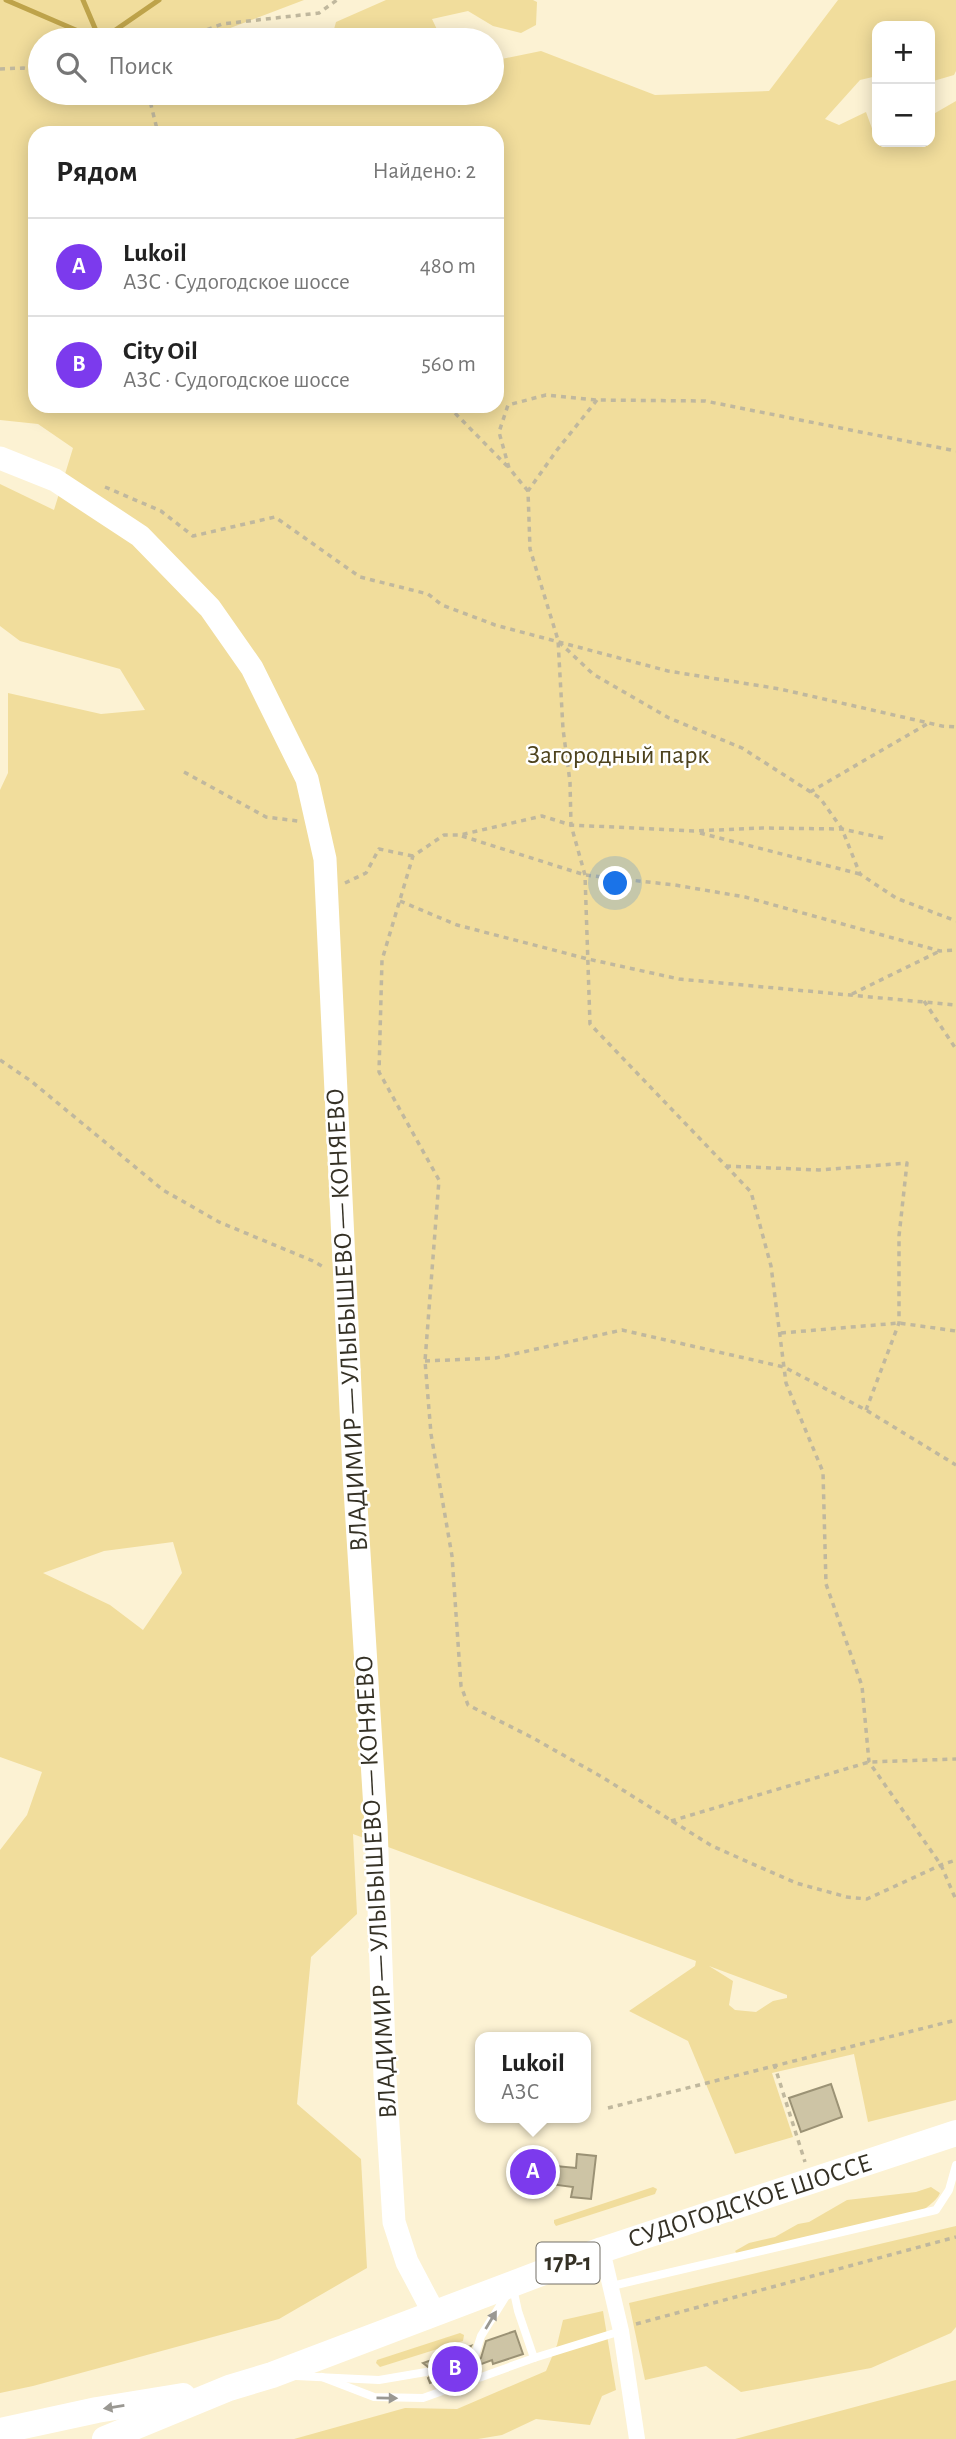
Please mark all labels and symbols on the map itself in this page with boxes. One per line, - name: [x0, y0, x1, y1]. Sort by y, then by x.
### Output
- park label: Загородный парк: [527, 742, 709, 768]
- your location: [598, 866, 632, 900]
- street label: ВЛАДИМИР — УЛЫБЫШЕВО — КОНЯЕВО: [322, 1088, 372, 1552]
- street label: ВЛАДИМИР — УЛЫБЫШЕВО — КОНЯЕВО: [351, 1655, 401, 2119]
- pin: A: [510, 2146, 556, 2198]
- street label: СУДОГОДСКОЕ ШОССЕ: [625, 2149, 875, 2253]
- road number: 17Р-1: [536, 2242, 600, 2284]
- one-way arrow: [485, 2311, 497, 2330]
- pin: B: [432, 2343, 478, 2395]
- one-way arrow: [376, 2392, 398, 2403]
- one-way arrow: [102, 2402, 124, 2413]

